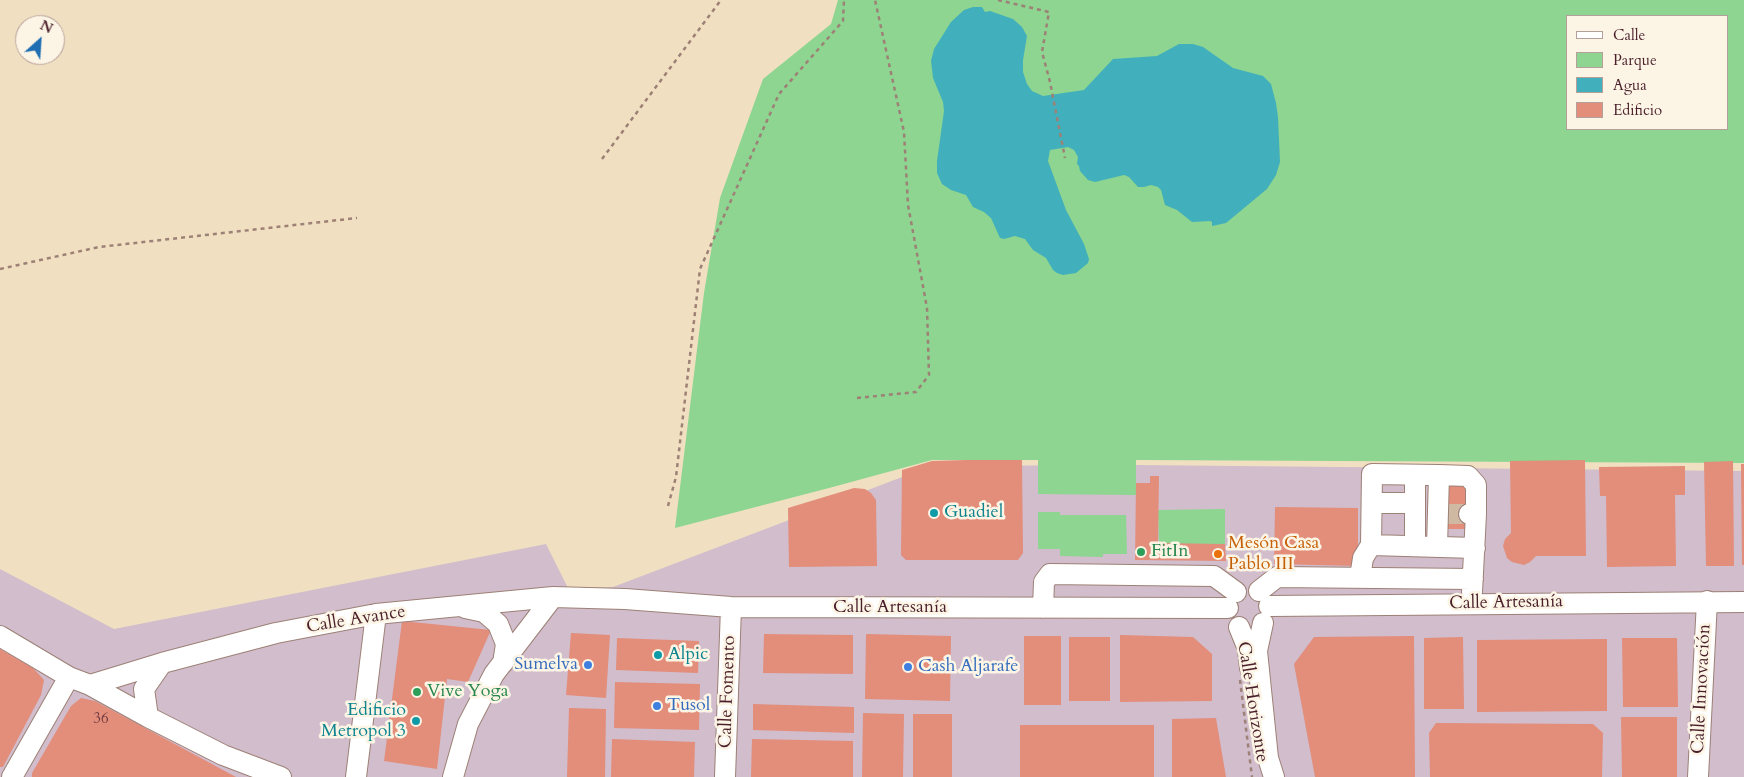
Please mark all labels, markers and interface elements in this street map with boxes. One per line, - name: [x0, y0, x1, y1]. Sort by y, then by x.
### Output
- north arrow: [15, 15, 65, 65]
- legend: [1566, 15, 1729, 130]
- text: N: [37, 16, 56, 38]
- text: Calle: [1613, 25, 1645, 45]
- text: Parque: [1613, 50, 1657, 70]
- text: Agua: [1613, 75, 1647, 95]
- text: Edificio: [1613, 100, 1662, 120]
- place label: Guadiel: [944, 502, 1003, 524]
- marker: Guadiel: [928, 507, 940, 519]
- place label: Mesón Casa Pablo III: [1228, 533, 1319, 576]
- place label: FitIn: [1151, 541, 1188, 563]
- marker: FitIn: [1135, 546, 1147, 558]
- marker: Mesón Casa Pablo III: [1212, 548, 1224, 560]
- street label: Calle Artesanía: [1449, 591, 1563, 615]
- street label: Calle Artesanía: [833, 597, 947, 619]
- street label: Calle Avance: [305, 602, 407, 638]
- street label: Calle Innovación: [1688, 623, 1716, 755]
- street label: Calle Fomento: [715, 635, 741, 749]
- street label: Calle Horizonte: [1232, 640, 1272, 764]
- place label: Alpic: [668, 644, 708, 666]
- marker: Alpic: [652, 649, 664, 661]
- place label: Sumelva: [514, 654, 578, 676]
- place label: Cash Aljarafe: [918, 656, 1019, 678]
- marker: Sumelva: [582, 659, 594, 671]
- marker: Cash Aljarafe: [902, 661, 914, 673]
- place label: Vive Yoga: [427, 681, 508, 703]
- marker: Vive Yoga: [411, 686, 423, 698]
- place label: Tusol: [667, 695, 710, 717]
- place label: Edificio Metropol 3: [321, 700, 406, 742]
- marker: Tusol: [651, 700, 663, 712]
- house number: 36: [93, 711, 109, 729]
- marker: Edificio Metropol 3: [410, 715, 422, 727]

